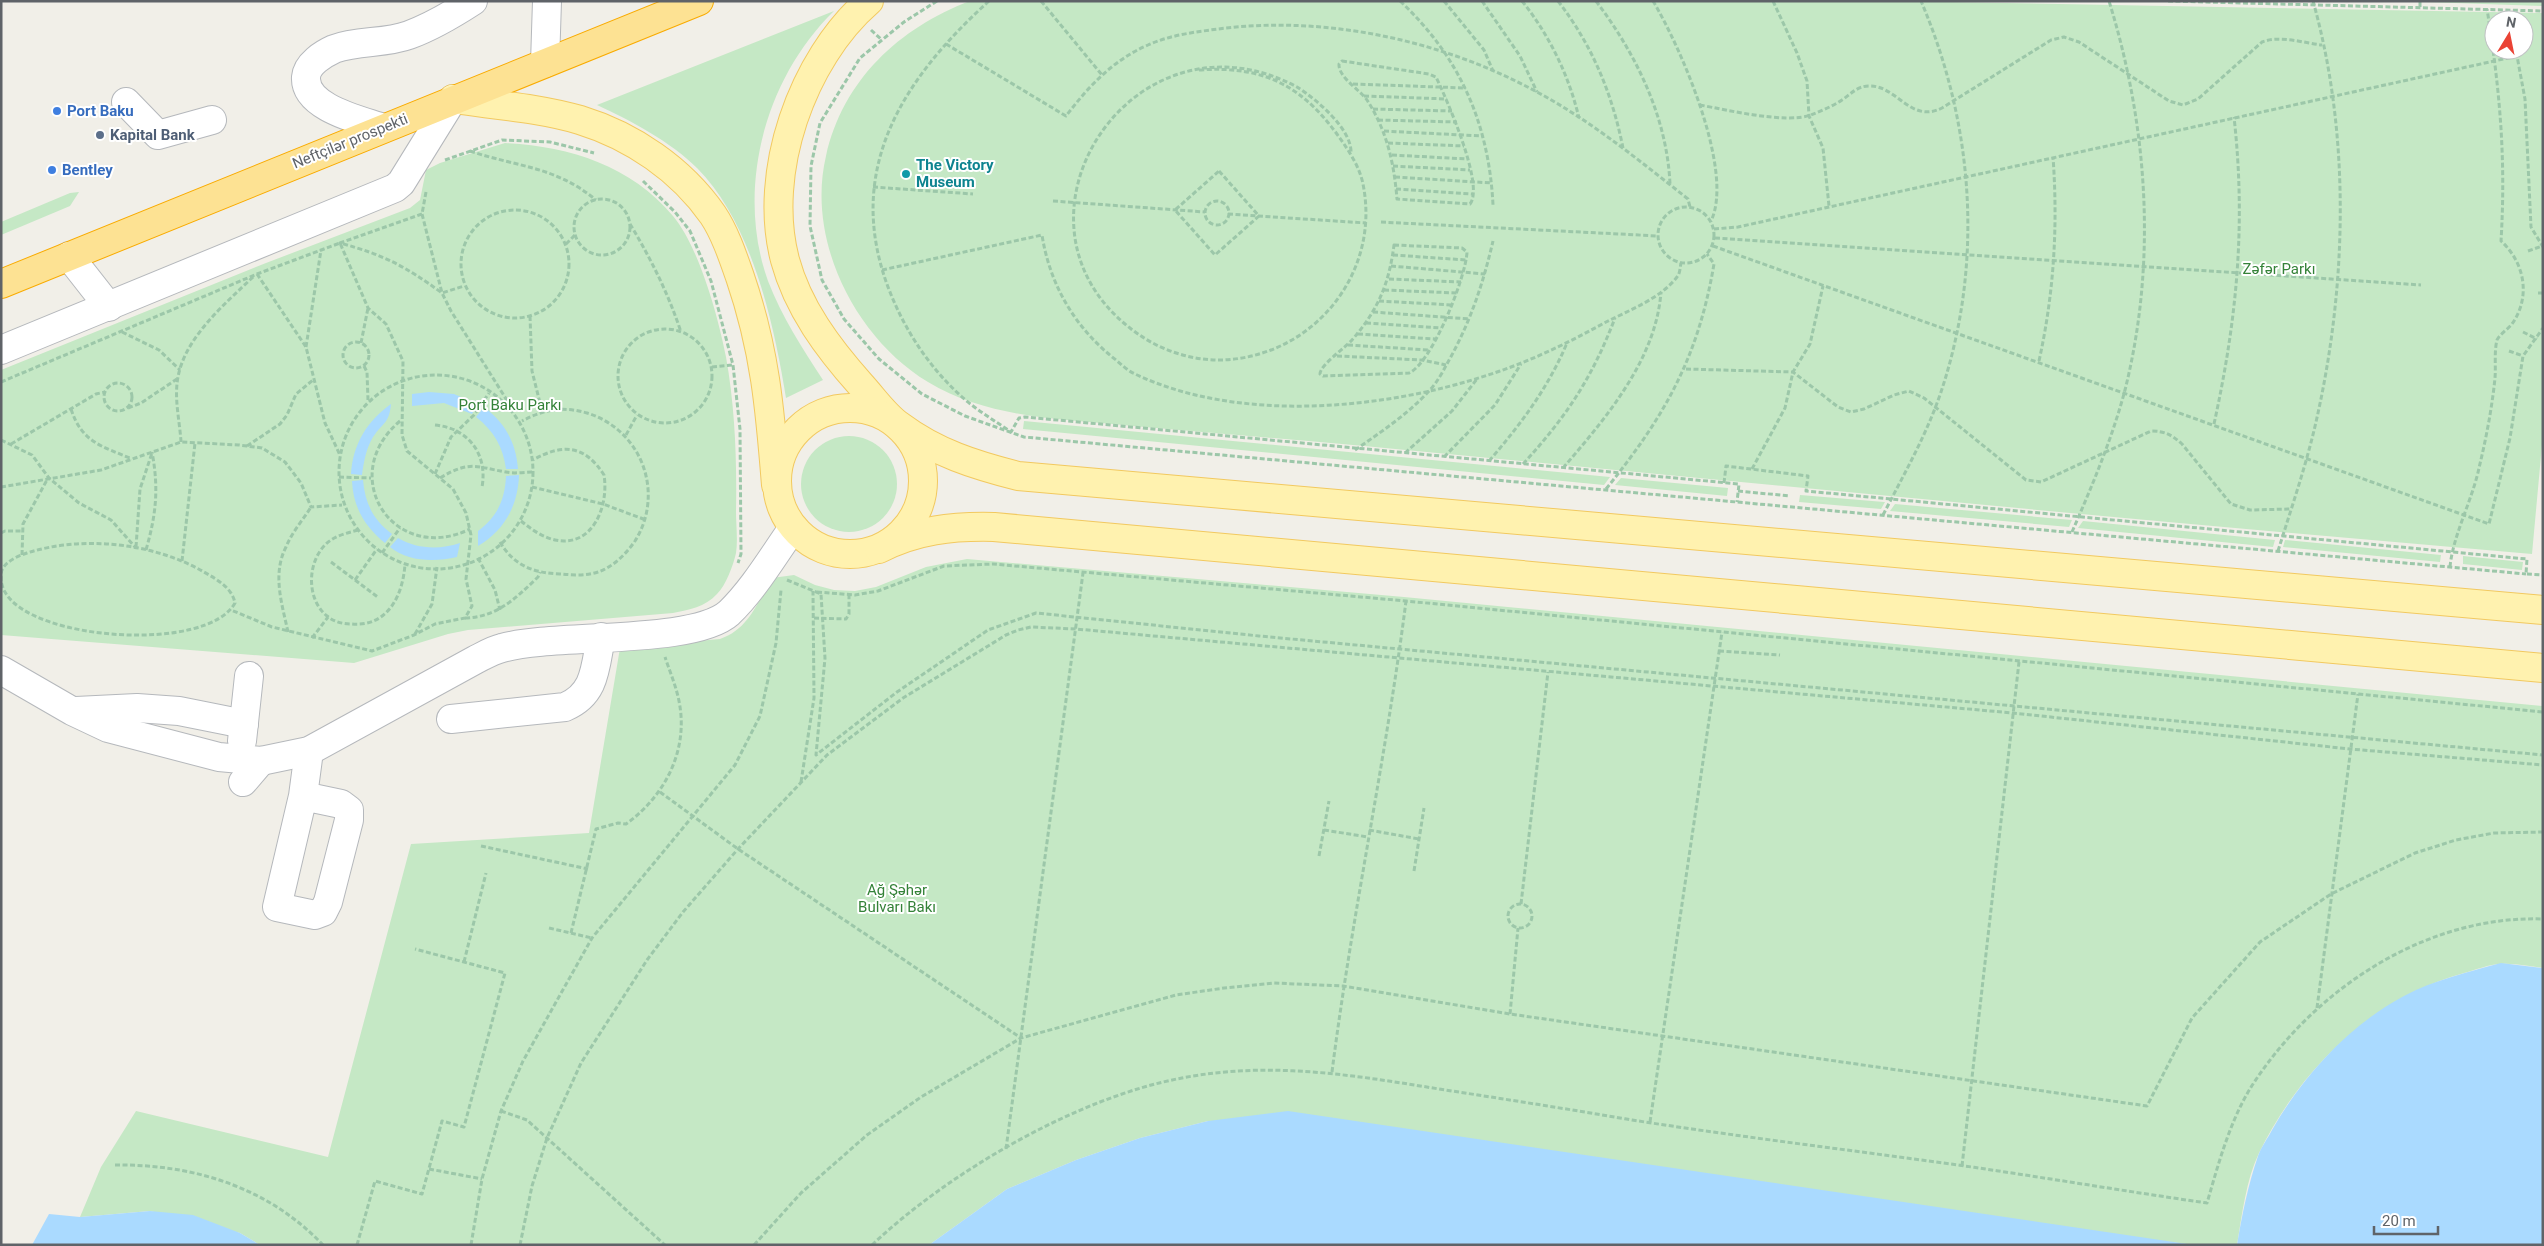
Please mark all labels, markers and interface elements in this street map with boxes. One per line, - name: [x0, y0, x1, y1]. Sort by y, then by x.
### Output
- north arrow: [2484, 10, 2534, 60]
- text: N: [2505, 13, 2518, 31]
- place label: Port Baku: [67, 102, 134, 120]
- marker: Port Baku: [51, 105, 63, 117]
- street label: Neftçilər prospekti: [290, 110, 410, 172]
- place label: Kapital Bank: [110, 126, 196, 144]
- marker: Kapital Bank: [94, 129, 106, 141]
- place label: The Victory Museum: [916, 156, 994, 191]
- place label: Bentley: [62, 161, 113, 179]
- marker: Bentley: [46, 164, 58, 176]
- marker: The Victory Museum: [900, 168, 912, 180]
- park label: Zəfər Parkı: [2243, 260, 2315, 278]
- park label: Port Baku Parkı: [458, 396, 562, 414]
- park label: Ağ Şəhər Bulvarı Bakı: [858, 881, 936, 916]
- scale bar: [2374, 1204, 2438, 1236]
- text: 20 m: [2382, 1212, 2416, 1230]

